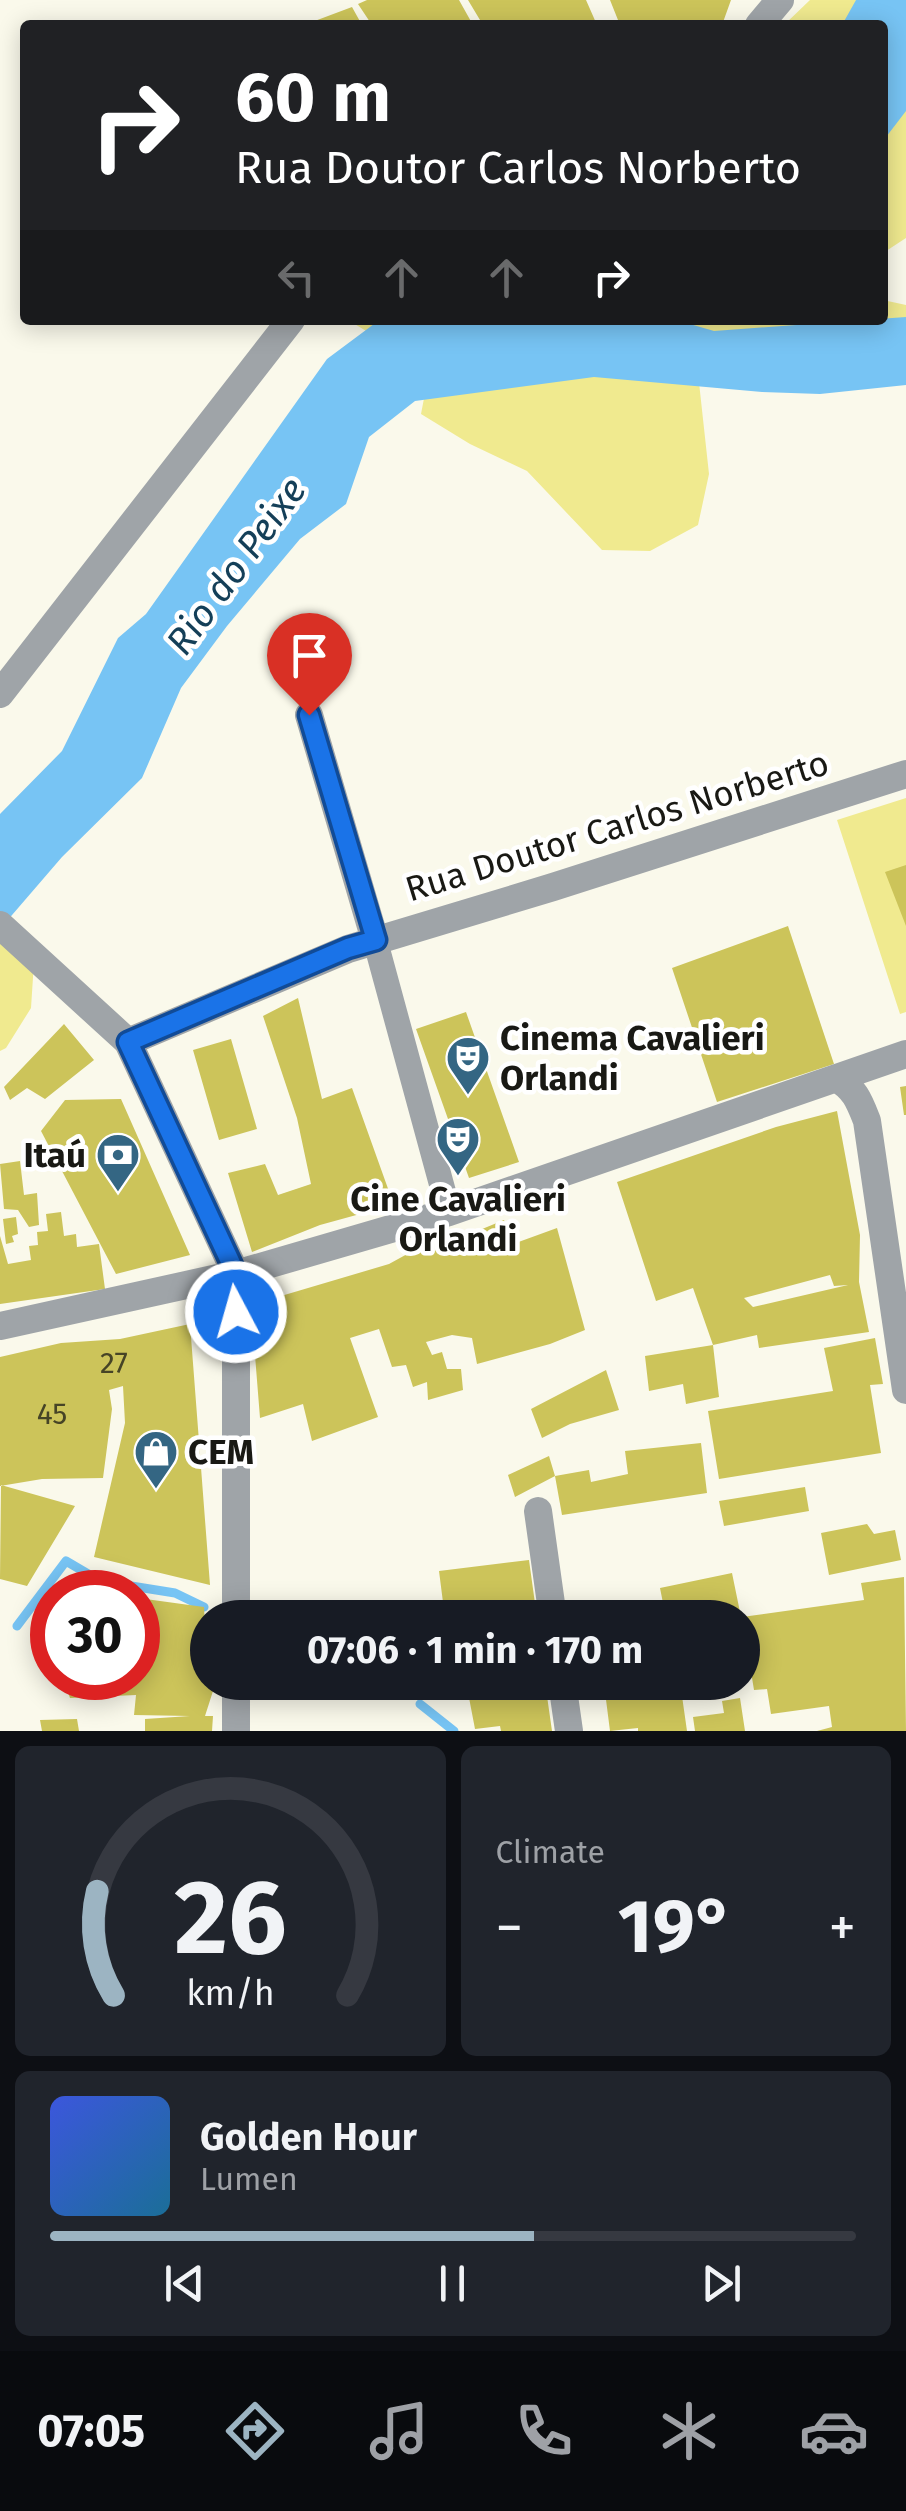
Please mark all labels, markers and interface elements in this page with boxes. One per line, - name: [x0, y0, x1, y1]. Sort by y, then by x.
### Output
- text: 60 m: [235, 56, 391, 140]
- icon: right: [70, 60, 200, 190]
- text: Rua Doutor Carlos Norberto: [235, 141, 801, 195]
- icon: left: [269, 250, 324, 305]
- icon: ahead: [374, 250, 429, 305]
- icon: ahead: [479, 250, 534, 305]
- icon: right: [584, 250, 639, 305]
- water label: Rio do Peixe: [156, 468, 316, 664]
- pin: [267, 613, 352, 716]
- icon: arrive: [282, 628, 337, 683]
- street label: Rua Doutor Carlos Norberto: [400, 742, 834, 910]
- place label: Cinema Cavalieri Orlandi: [500, 1017, 765, 1099]
- theatre icon: Cinema Cavalieri Orlandi: [445, 1035, 491, 1096]
- theatre icon: Cine Cavalieri Orlandi: [435, 1116, 481, 1177]
- bank icon: Itaú: [95, 1132, 141, 1193]
- place label: Itaú: [23, 1134, 86, 1176]
- place label: Cine Cavalieri Orlandi: [350, 1178, 566, 1260]
- position arrow: [184, 1260, 288, 1364]
- house number: 27: [100, 1345, 128, 1381]
- house number: 45: [37, 1396, 67, 1432]
- shop icon: CEM: [133, 1429, 179, 1490]
- place label: CEM: [188, 1431, 254, 1473]
- speed limit sign: 30: [30, 1570, 160, 1700]
- text: 07:06 · 1 min · 170 m: [307, 1627, 643, 1673]
- text: Climate: [496, 1833, 605, 1871]
- text: 26: [174, 1856, 286, 1981]
- text: 19°: [618, 1882, 734, 1972]
- text: −: [496, 1895, 523, 1961]
- text: +: [829, 1895, 856, 1961]
- text: km/h: [186, 1972, 274, 2014]
- text: Golden Hour: [200, 2114, 417, 2160]
- text: Lumen: [200, 2160, 298, 2198]
- icon: previous: [157, 2256, 212, 2311]
- icon: pause: [425, 2256, 480, 2311]
- icon: next: [694, 2256, 749, 2311]
- icon: directions: [220, 2396, 290, 2466]
- icon: music: [364, 2396, 434, 2466]
- icon: phone: [509, 2396, 579, 2466]
- icon: climate: [654, 2396, 724, 2466]
- icon: car: [799, 2396, 869, 2466]
- text: 07:05: [37, 2404, 145, 2458]

